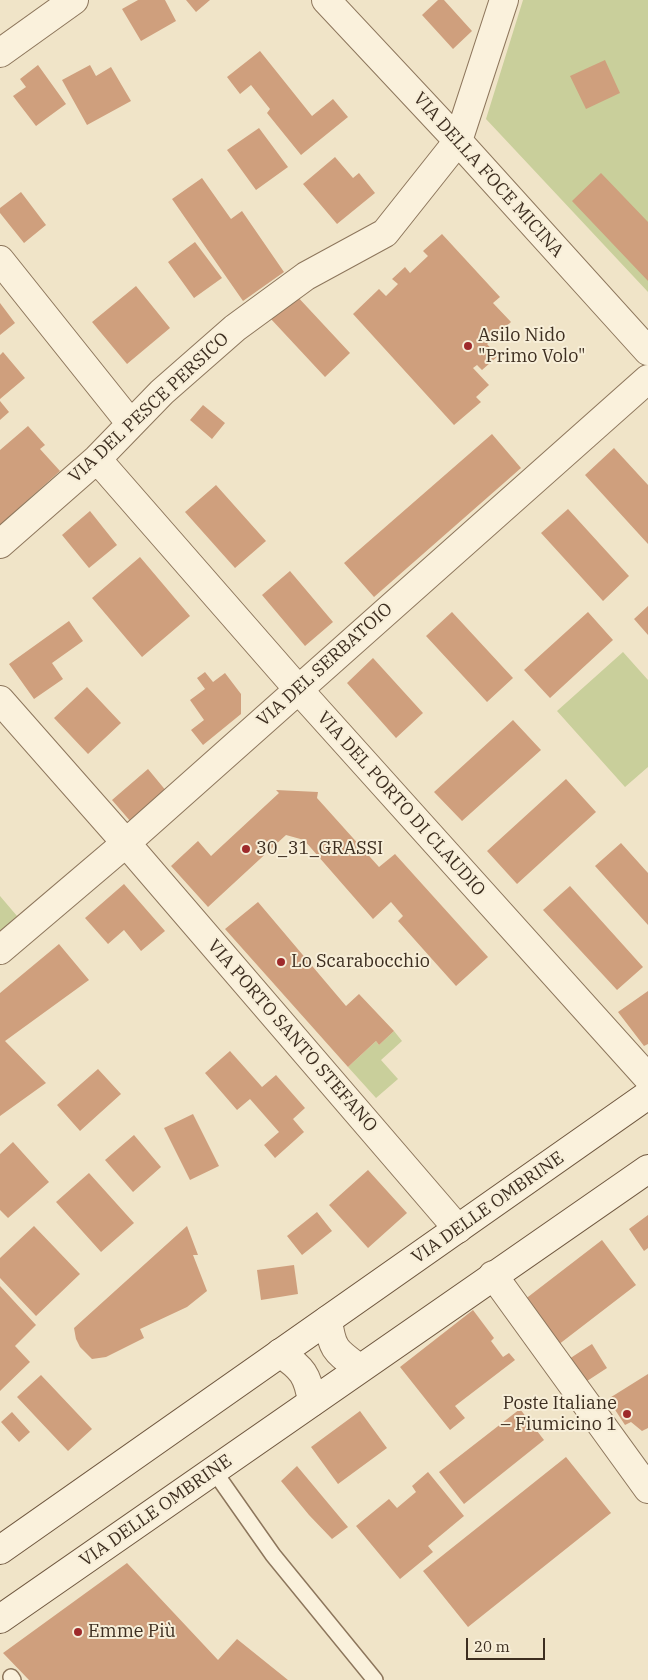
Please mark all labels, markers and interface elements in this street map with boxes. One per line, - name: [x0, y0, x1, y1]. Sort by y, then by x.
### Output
- street label: VIA DELLA FOCE MICINA: [408, 88, 568, 262]
- place label: Asilo Nido "Primo Volo": [478, 325, 585, 368]
- street label: VIA DEL PESCE PERSICO: [65, 328, 233, 488]
- marker: Asilo Nido "Primo Volo": [462, 340, 474, 352]
- street label: VIA DEL SERBATOIO: [253, 599, 397, 731]
- street label: VIA DEL PORTO DI CLAUDIO: [312, 707, 490, 901]
- place label: 30_31_GRASSI: [256, 838, 383, 860]
- marker: 30_31_GRASSI: [240, 843, 252, 855]
- street label: VIA PORTO SANTO STEFANO: [203, 935, 381, 1137]
- place label: Lo Scarabocchio: [291, 951, 430, 973]
- marker: Lo Scarabocchio: [275, 956, 287, 968]
- street label: VIA DELLE OMBRINE: [408, 1147, 568, 1269]
- place label: Poste Italiane – Fiumicino 1: [500, 1393, 617, 1436]
- marker: Poste Italiane – Fiumicino 1: [621, 1408, 633, 1420]
- street label: VIA DELLE OMBRINE: [76, 1450, 236, 1572]
- place label: Emme Più: [88, 1621, 176, 1643]
- marker: Emme Più: [72, 1626, 84, 1638]
- scale bar: [468, 1628, 547, 1660]
- text: 20 m: [474, 1637, 510, 1656]

